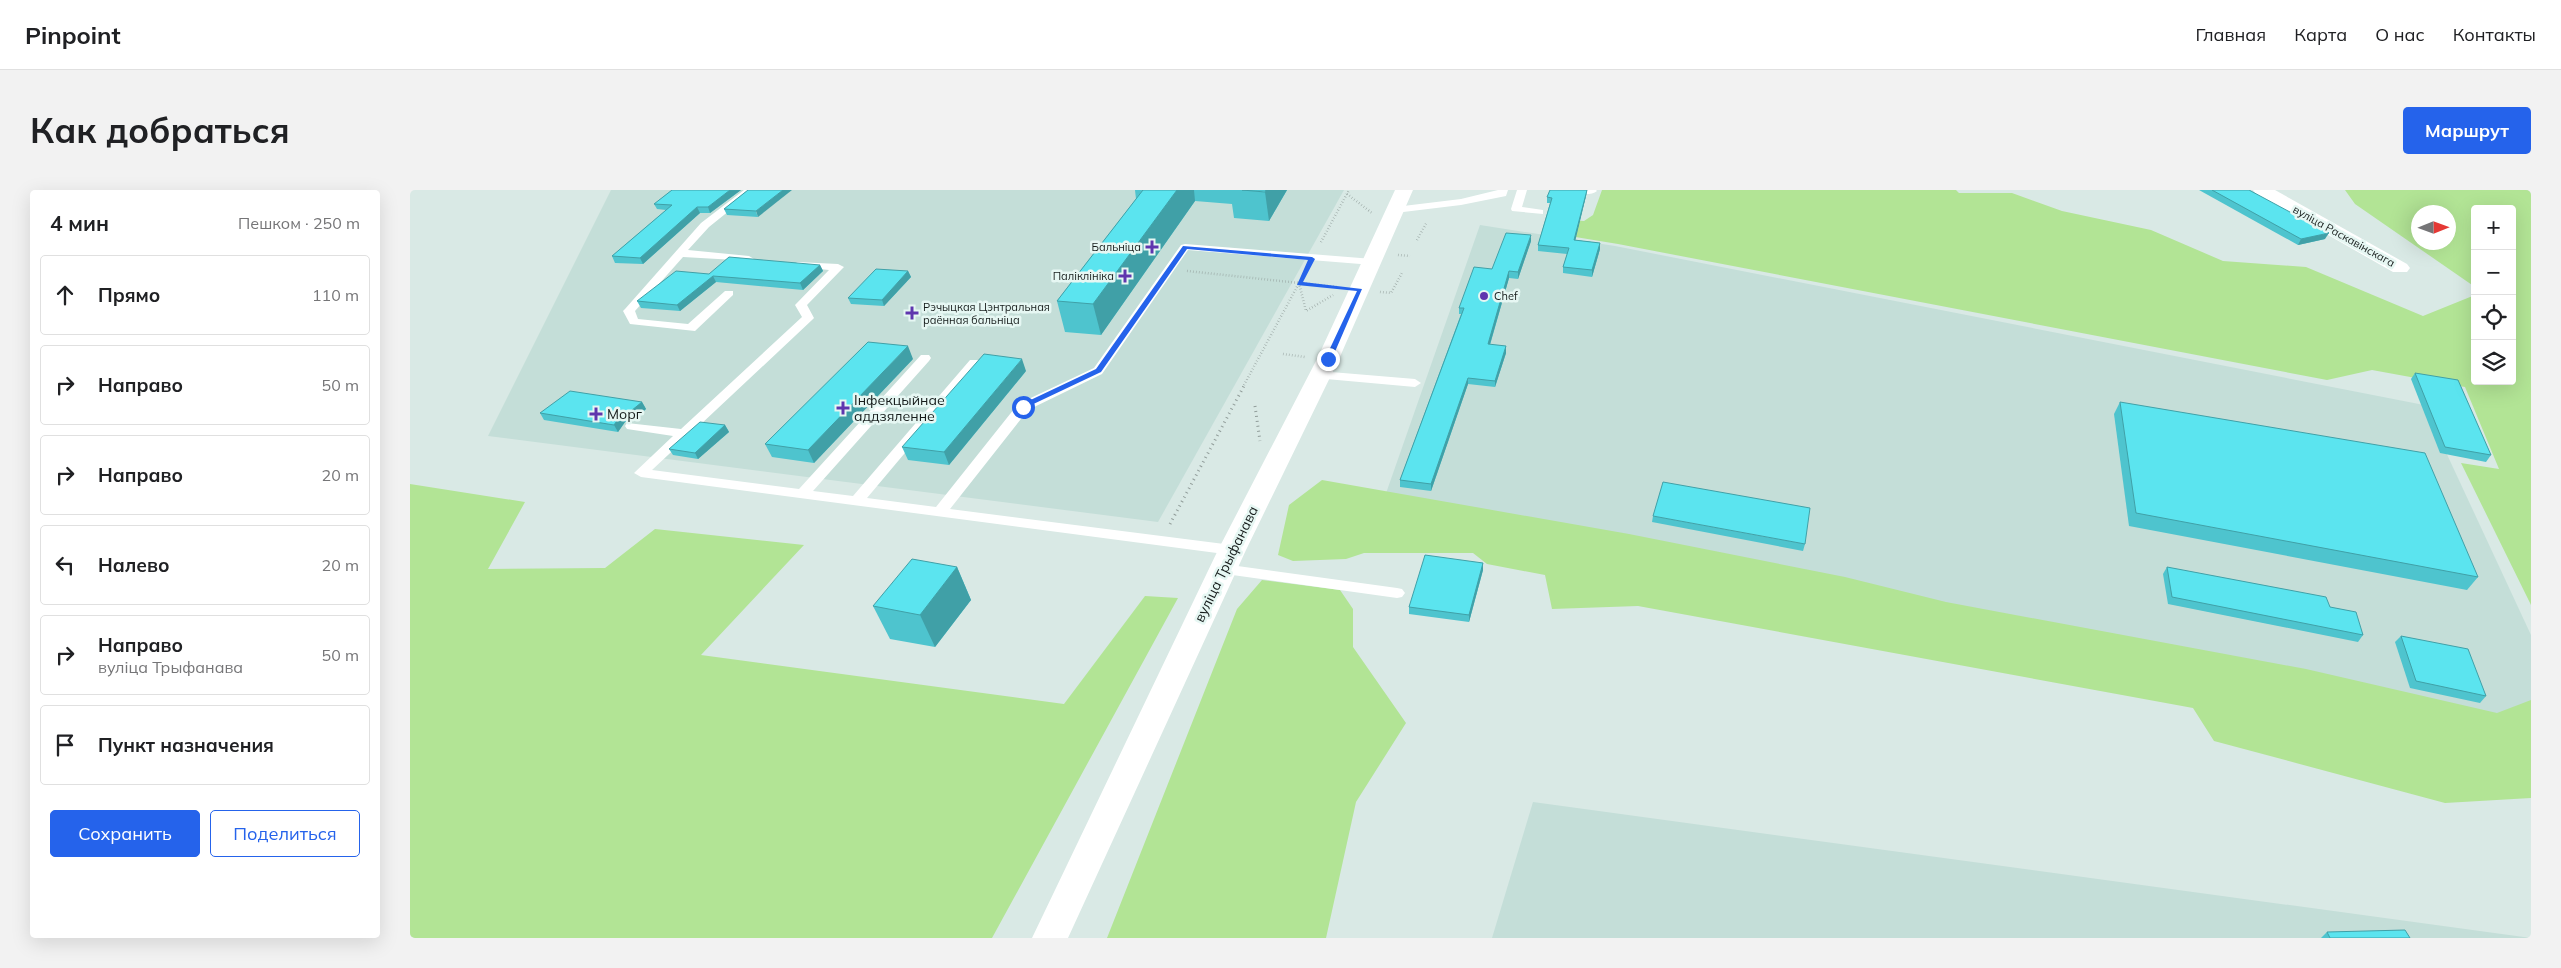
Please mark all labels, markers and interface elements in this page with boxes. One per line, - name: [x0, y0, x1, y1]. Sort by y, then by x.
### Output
- text: Pinpoint: [25, 20, 121, 50]
- text: Главная: [2196, 23, 2266, 46]
- text: Карта: [2294, 23, 2347, 46]
- text: О нас: [2375, 23, 2425, 46]
- text: Контакты: [2453, 23, 2536, 46]
- button: Маршрут: [2403, 107, 2531, 154]
- text: Как добраться: [30, 108, 290, 152]
- street label: вуліца Раскавінскага: [2291, 202, 2397, 270]
- north arrow: [2411, 205, 2456, 250]
- map controls: [2471, 205, 2516, 385]
- button: +: [2471, 205, 2516, 250]
- text: 4 мин: [50, 210, 109, 236]
- text: Пешком · 250 m: [238, 213, 360, 233]
- place label: Бальніца: [1092, 240, 1141, 254]
- marker: Бальніца: [1145, 240, 1159, 254]
- button: −: [2471, 250, 2516, 295]
- place label: Паліклініка: [1053, 269, 1114, 283]
- marker: Паліклініка: [1118, 269, 1132, 283]
- icon: ahead: [51, 281, 79, 309]
- text: Прямо: [98, 283, 160, 307]
- text: 110 m: [312, 285, 359, 305]
- place label: Chef: [1494, 289, 1518, 303]
- marker: Chef: [1478, 290, 1490, 302]
- button: locate: [2471, 295, 2516, 340]
- place label: Рэчыцкая Цэнтральная раённая бальніца: [923, 300, 1050, 327]
- marker: Рэчыцкая Цэнтральная раённая бальніца: [905, 306, 919, 320]
- button: layers: [2471, 340, 2516, 385]
- route end: [1317, 348, 1340, 371]
- icon: right: [51, 371, 79, 399]
- text: Направо: [98, 373, 183, 397]
- text: 50 m: [322, 375, 359, 395]
- place label: Інфекцыйнае аддзяленне: [854, 391, 945, 425]
- route start: [1012, 396, 1035, 419]
- marker: Інфекцыйнае аддзяленне: [836, 401, 850, 415]
- place label: Морг: [607, 405, 643, 423]
- marker: Морг: [589, 407, 603, 421]
- icon: right: [51, 461, 79, 489]
- text: Направо: [98, 463, 183, 487]
- text: 20 m: [322, 465, 359, 485]
- street label: вуліца Трыфанава: [1190, 503, 1262, 625]
- icon: left: [51, 551, 79, 579]
- text: Налево: [98, 553, 170, 577]
- text: 20 m: [322, 555, 359, 575]
- text: Направо: [98, 633, 183, 657]
- icon: right: [51, 641, 79, 669]
- text: 50 m: [322, 645, 359, 665]
- text: вуліца Трыфанава: [98, 657, 243, 677]
- icon: arrive: [51, 731, 79, 759]
- text: Пункт назначения: [98, 733, 274, 757]
- button: Сохранить: [50, 810, 200, 857]
- button: Поделиться: [210, 810, 360, 857]

